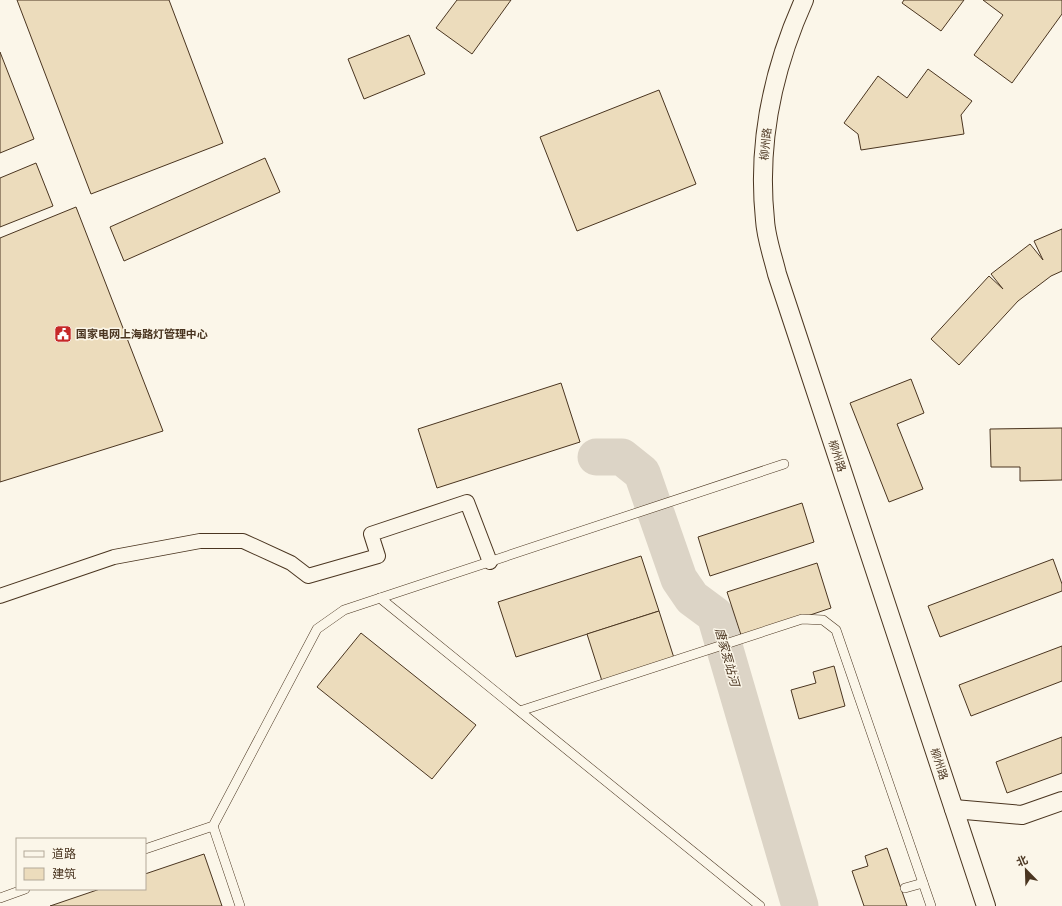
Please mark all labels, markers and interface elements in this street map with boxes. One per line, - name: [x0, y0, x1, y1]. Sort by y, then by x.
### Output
- street label: 柳州路: [758, 127, 774, 161]
- public building icon: 国家电网上海路灯管理中心: [53, 324, 73, 344]
- place label: 国家电网上海路灯管理中心: [76, 328, 208, 341]
- street label: 柳州路: [826, 438, 848, 474]
- water label: 唐家泵站河: [712, 626, 743, 690]
- street label: 柳州路: [928, 746, 950, 782]
- legend: [16, 838, 146, 890]
- text: 道路: [52, 847, 76, 861]
- north arrow: [1006, 850, 1046, 890]
- text: 北: [1015, 853, 1030, 869]
- text: 建筑: [52, 867, 76, 881]

